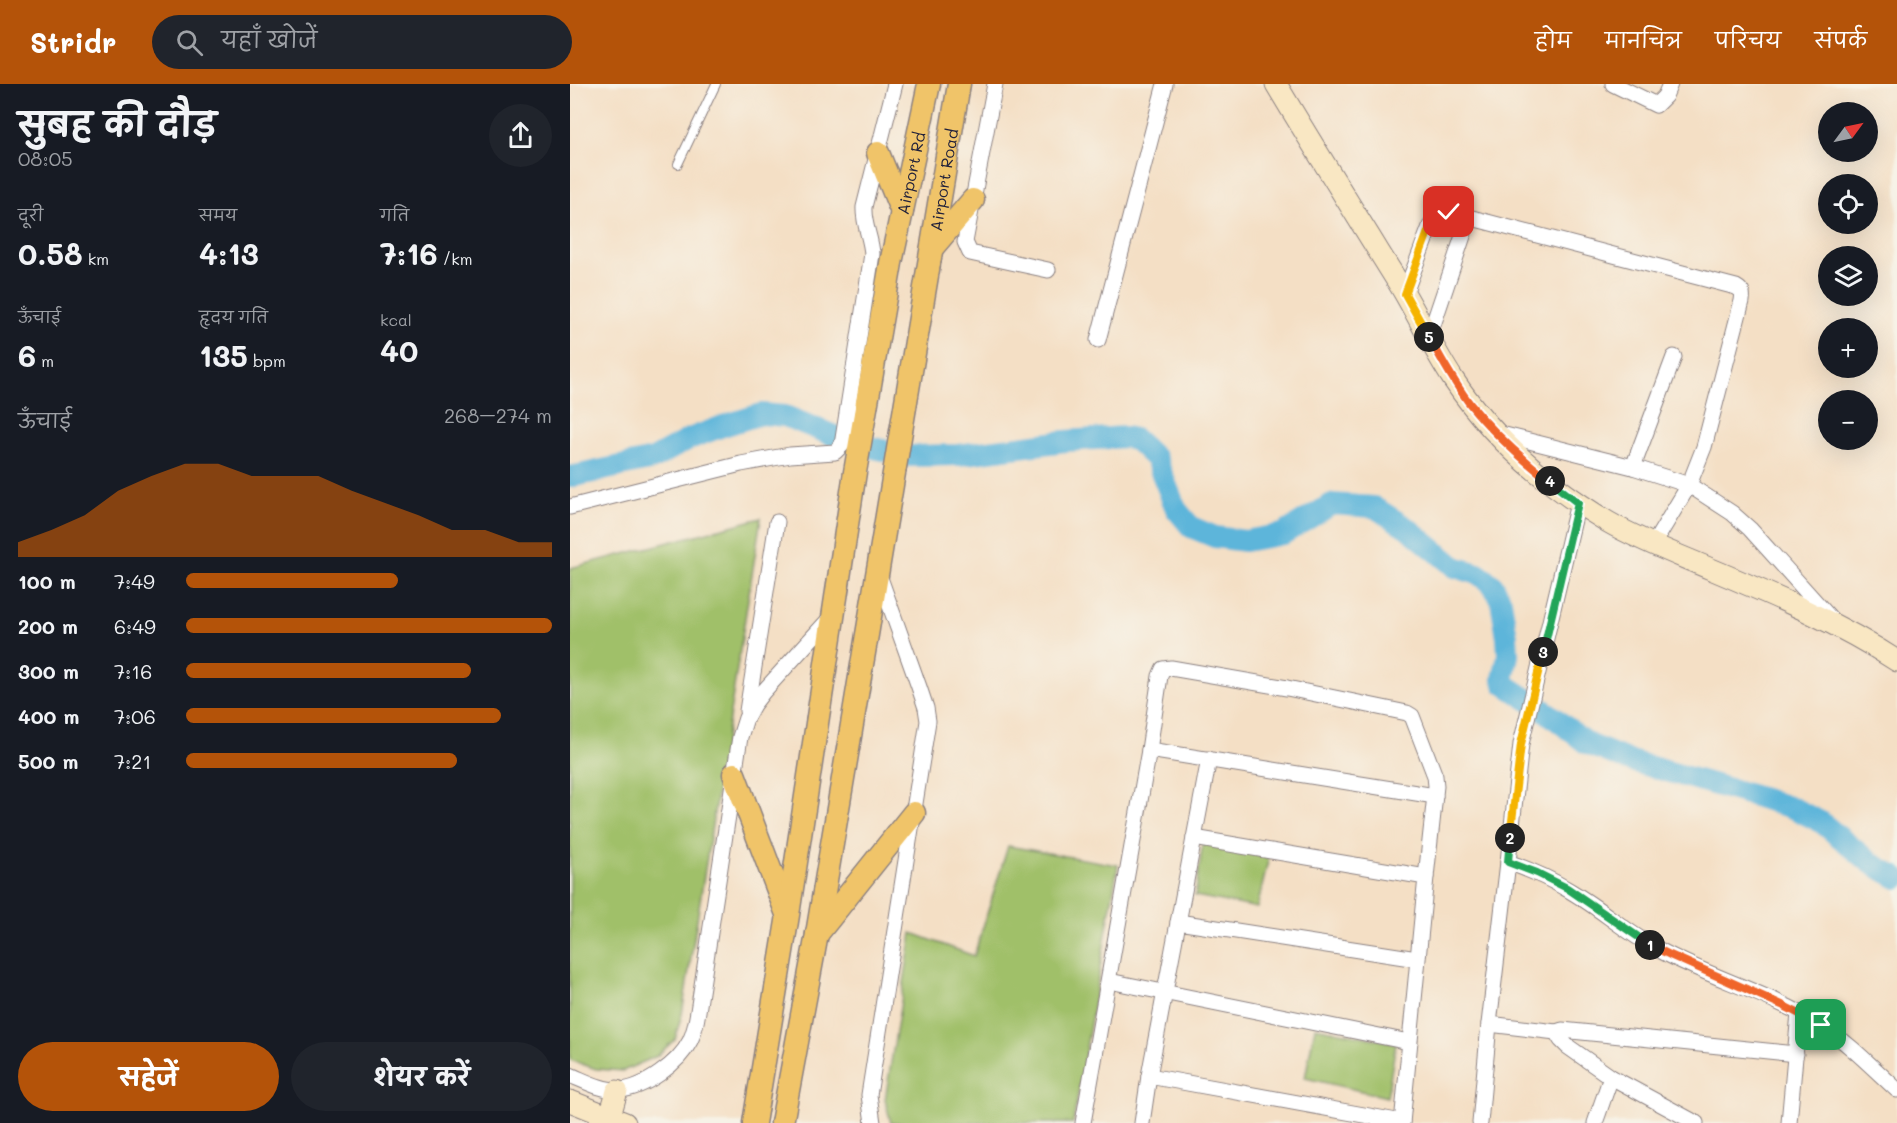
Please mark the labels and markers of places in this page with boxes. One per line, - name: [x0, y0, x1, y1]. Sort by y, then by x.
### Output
- pin: [1423, 186, 1474, 237]
- pin: 5: [1414, 322, 1444, 352]
- pin: 4: [1535, 466, 1565, 496]
- pin: 3: [1528, 637, 1558, 667]
- pin: 2: [1495, 823, 1525, 853]
- pin: 1: [1635, 930, 1665, 960]
- pin: [1795, 999, 1846, 1050]

